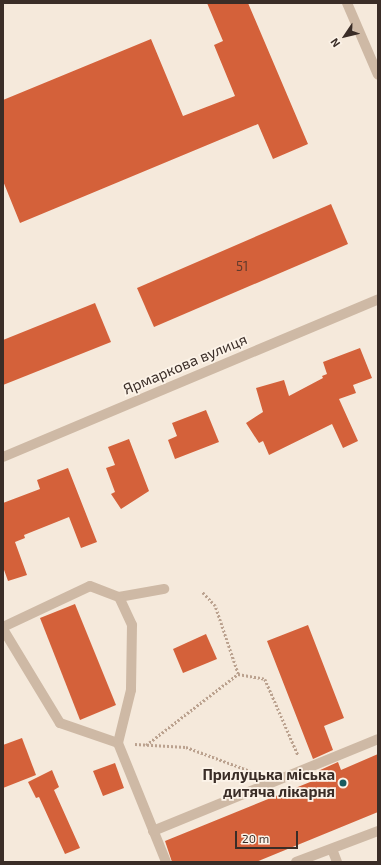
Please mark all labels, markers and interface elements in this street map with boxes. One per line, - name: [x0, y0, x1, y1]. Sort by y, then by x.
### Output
- north arrow: [325, 16, 365, 56]
- text: N: [327, 36, 342, 50]
- house number: 51: [236, 258, 248, 274]
- street label: Ярмаркова вулиця: [120, 330, 250, 398]
- place label: Прилуцька міська дитяча лікарня: [202, 765, 335, 800]
- marker: Прилуцька міська дитяча лікарня: [338, 778, 348, 788]
- scale bar: [237, 823, 300, 849]
- text: 20 m: [242, 831, 269, 845]

